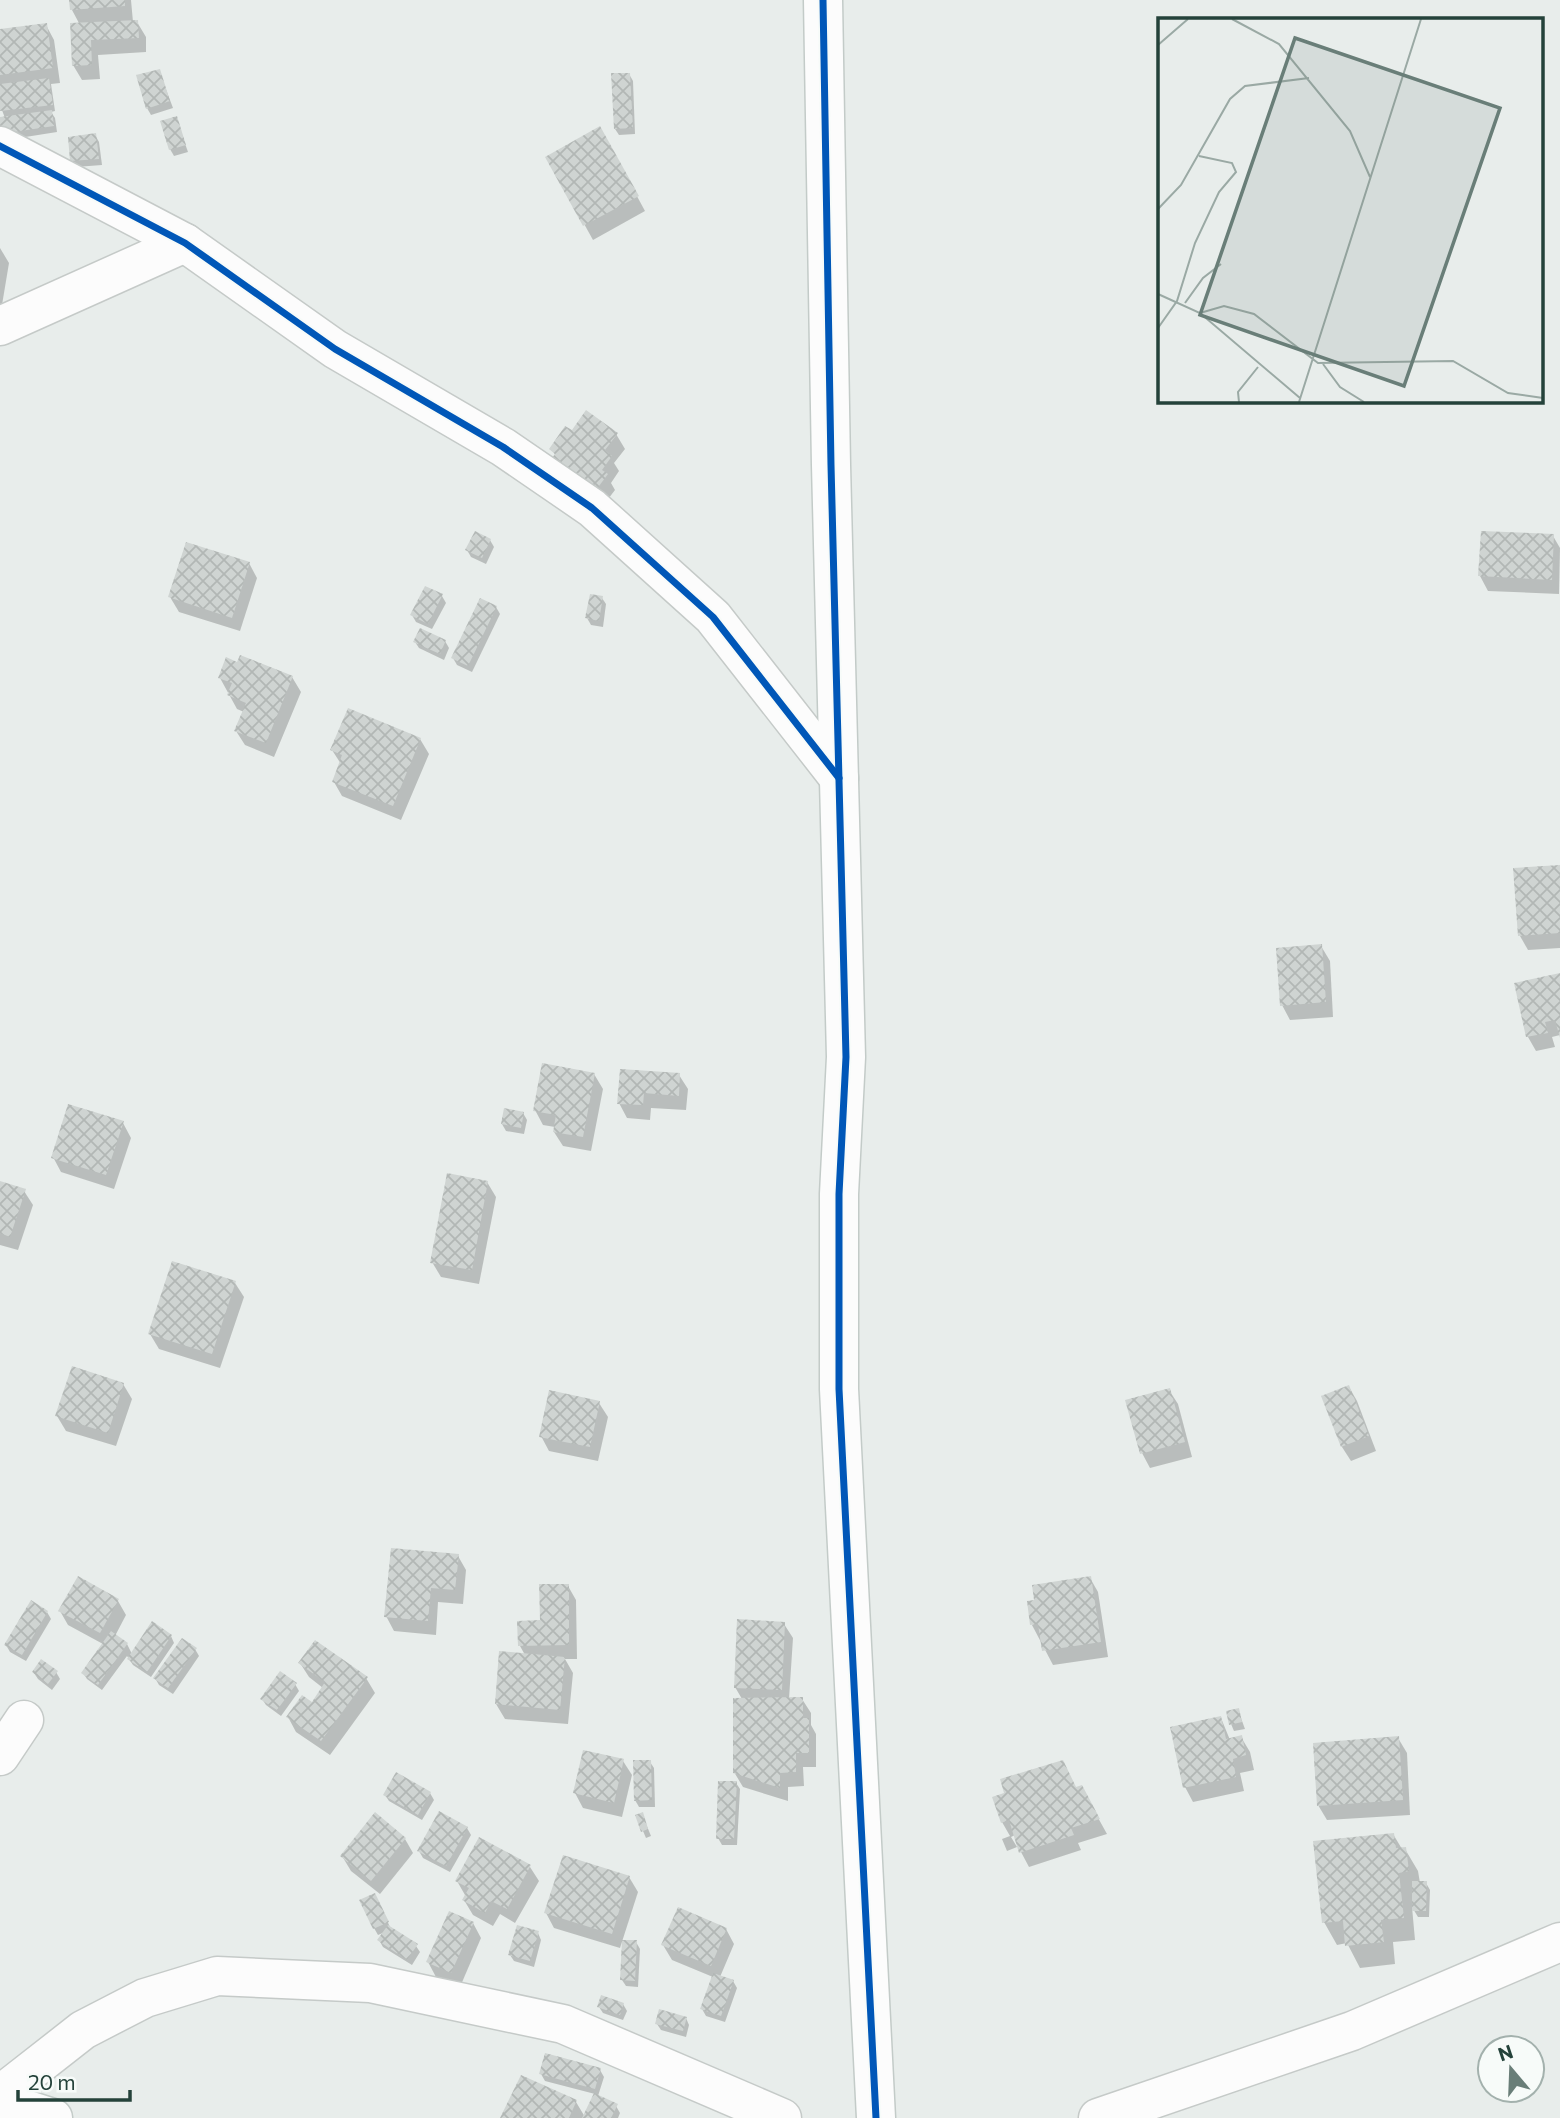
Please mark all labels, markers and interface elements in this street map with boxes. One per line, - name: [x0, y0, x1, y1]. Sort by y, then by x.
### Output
- inset map: [1158, 18, 1542, 402]
- north arrow: [1476, 2034, 1546, 2104]
- text: N: [1495, 2039, 1516, 2066]
- scale bar: [18, 2058, 130, 2102]
- text: 20 m: [28, 2069, 76, 2094]

